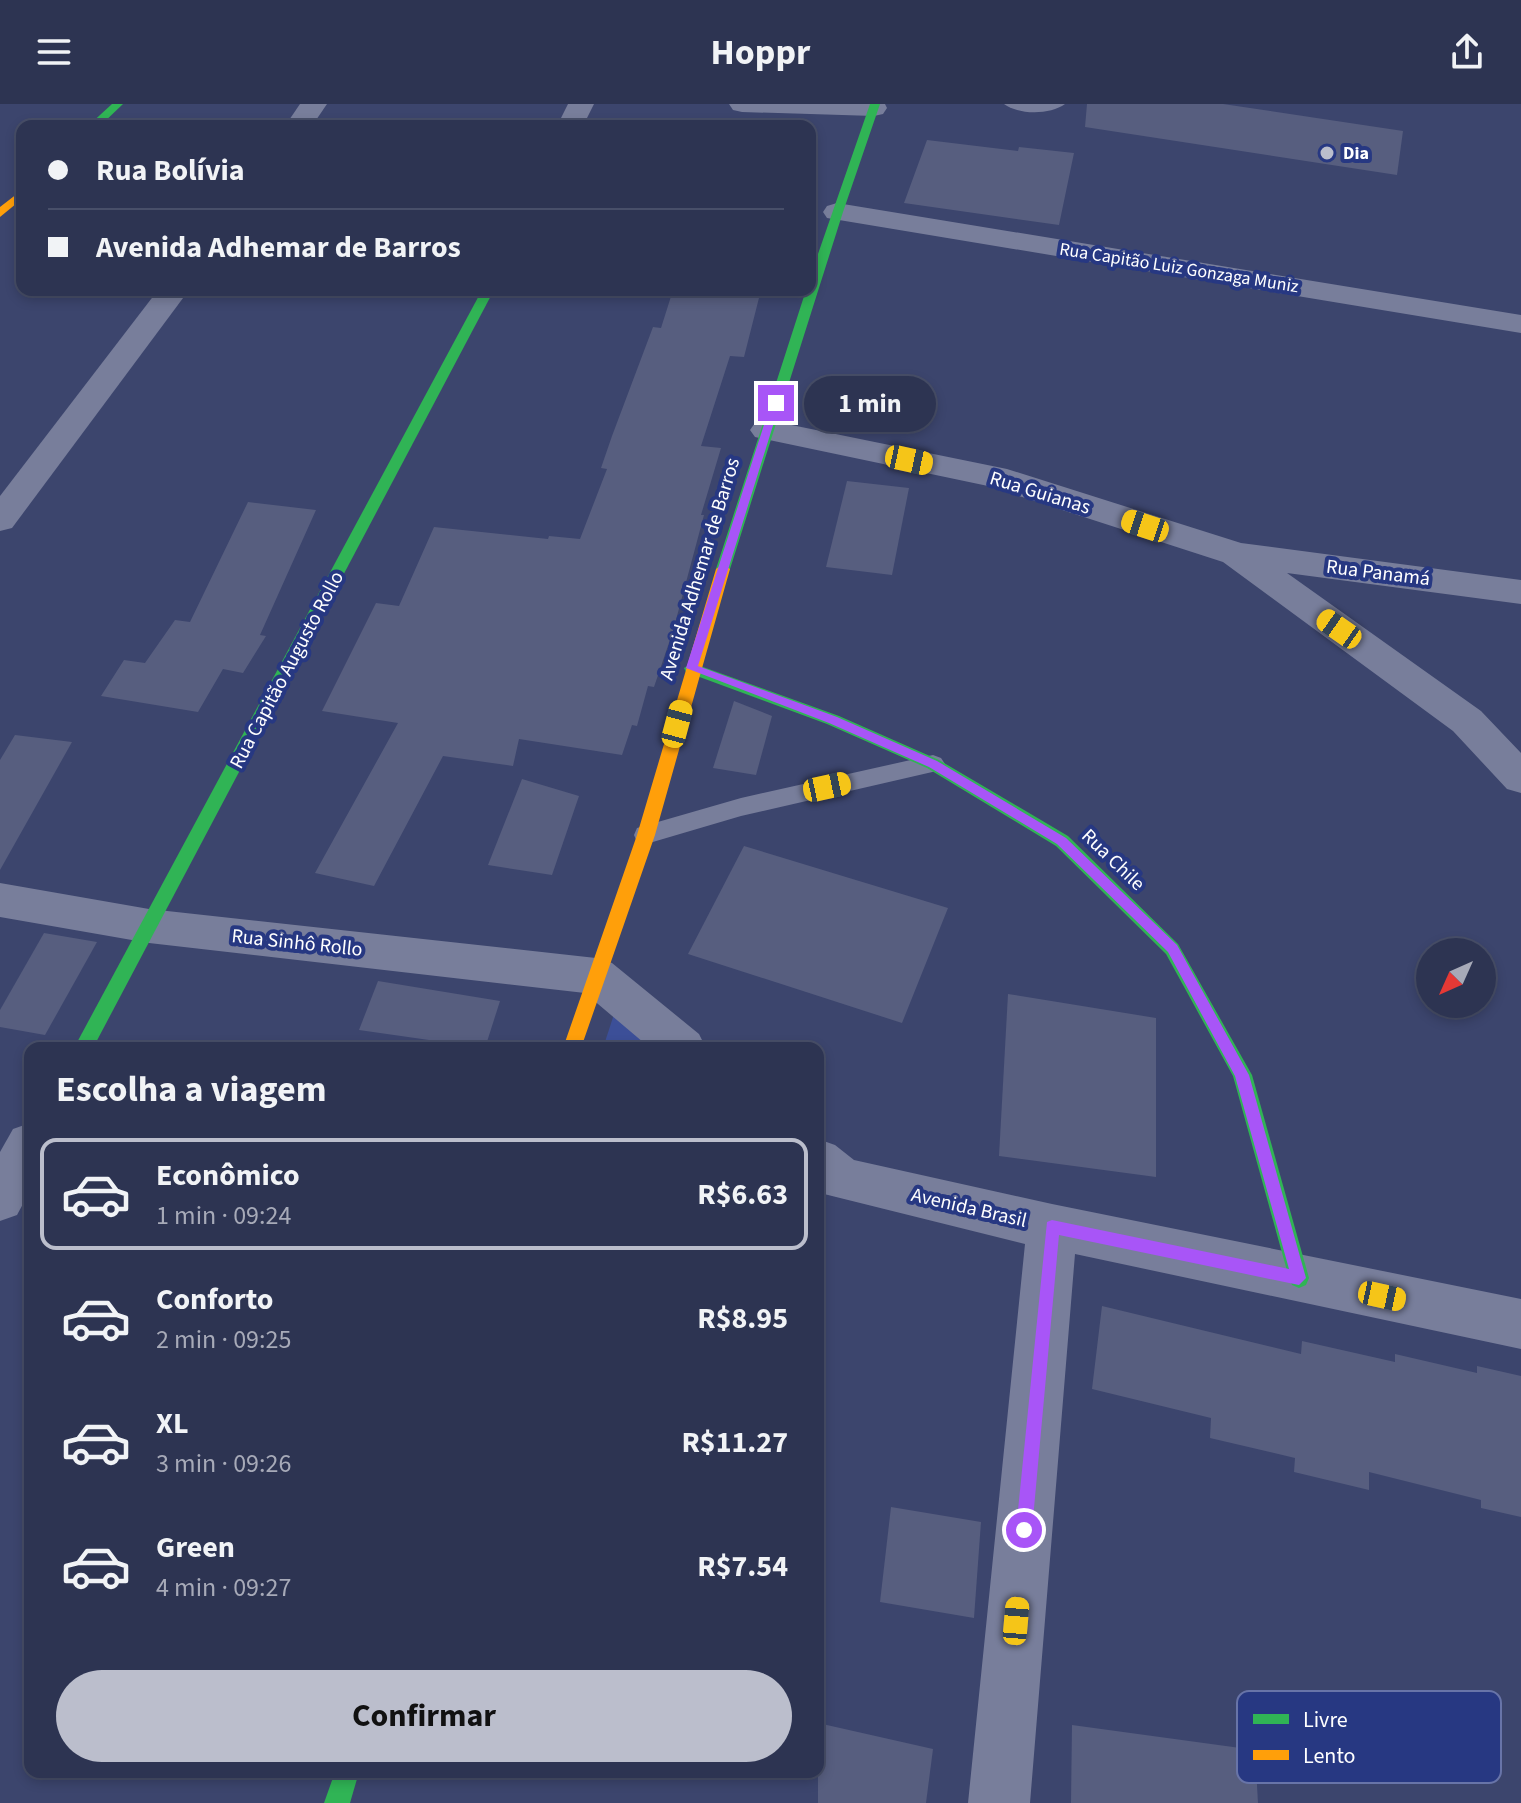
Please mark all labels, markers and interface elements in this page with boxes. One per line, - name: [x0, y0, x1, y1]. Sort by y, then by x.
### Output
- text: Hoppr: [711, 27, 810, 78]
- icon: menu: [32, 30, 76, 74]
- icon: share: [1445, 30, 1489, 74]
- place label: Dia: [1343, 141, 1369, 166]
- marker: Dia: [1318, 144, 1336, 162]
- text: Rua Bolívia: [96, 149, 245, 192]
- text: Avenida Adhemar de Barros: [96, 226, 461, 269]
- street label: Rua Capitão Luiz Gonzaga Muniz: [1058, 237, 1301, 299]
- callout: 1 min: [804, 375, 936, 431]
- route end: [758, 385, 794, 421]
- text: 1 min: [838, 385, 902, 422]
- car: [883, 443, 935, 477]
- street label: Avenida Adhemar de Barros: [653, 454, 747, 684]
- street label: Rua Guianas: [986, 464, 1094, 522]
- car: [1118, 507, 1172, 545]
- street label: Rua Panamá: [1324, 553, 1432, 593]
- street label: Rua Capitão Augusto Rollo: [223, 566, 351, 774]
- car: [1312, 605, 1366, 653]
- car: [659, 698, 695, 750]
- car: [801, 770, 853, 804]
- street label: Rua Chile: [1075, 823, 1151, 897]
- street label: Rua Sinhô Rollo: [230, 922, 364, 964]
- north arrow: [1416, 938, 1496, 1018]
- map controls: [1416, 938, 1496, 1018]
- text: Escolha a viagem: [56, 1064, 327, 1115]
- text: Econômico: [156, 1154, 300, 1197]
- icon: car: [60, 1158, 132, 1230]
- text: R$6.63: [697, 1173, 788, 1216]
- street label: Avenida Brasil: [909, 1181, 1029, 1235]
- text: 1 min · 09:24: [156, 1197, 291, 1234]
- text: Conforto: [156, 1278, 273, 1321]
- car: [1356, 1279, 1408, 1313]
- icon: car: [60, 1282, 132, 1354]
- text: R$8.95: [697, 1297, 788, 1340]
- text: 2 min · 09:25: [156, 1321, 291, 1358]
- text: XL: [156, 1402, 189, 1445]
- icon: car: [60, 1406, 132, 1478]
- text: R$11.27: [681, 1421, 788, 1464]
- text: 3 min · 09:26: [156, 1445, 291, 1482]
- route start: [1006, 1512, 1042, 1548]
- text: Green: [156, 1526, 235, 1569]
- icon: car: [60, 1530, 132, 1602]
- text: R$7.54: [697, 1545, 788, 1588]
- text: 4 min · 09:27: [156, 1569, 291, 1606]
- car: [1002, 1596, 1030, 1646]
- button: Confirmar: [56, 1670, 792, 1762]
- legend: [1237, 1691, 1501, 1783]
- text: Livre: [1303, 1704, 1348, 1736]
- text: Lento: [1303, 1740, 1355, 1772]

